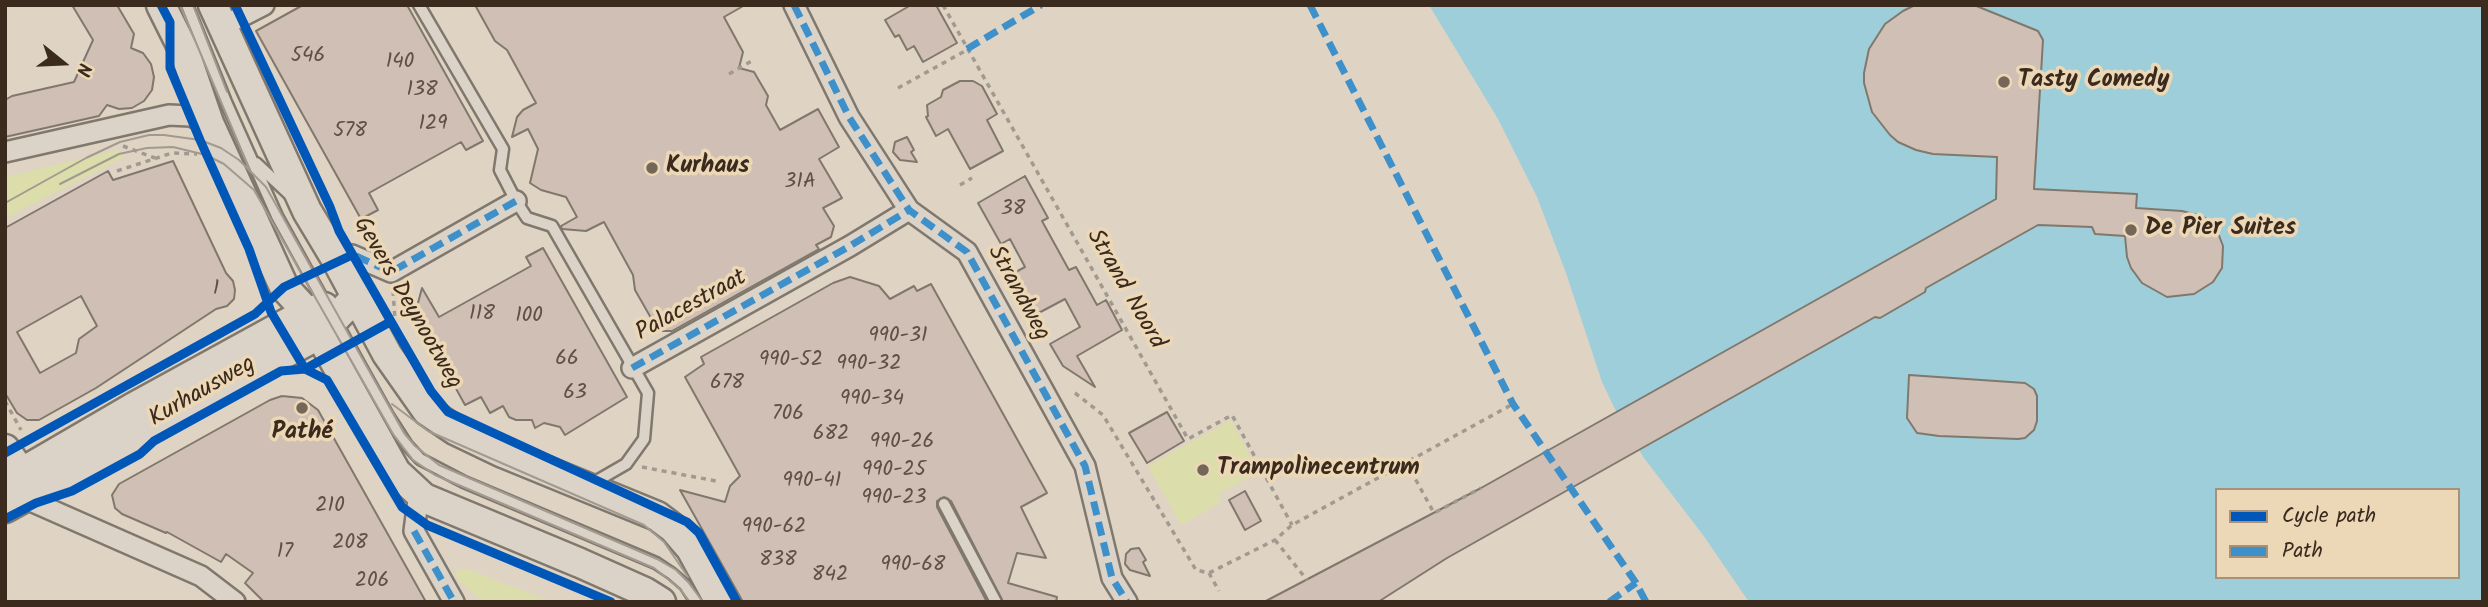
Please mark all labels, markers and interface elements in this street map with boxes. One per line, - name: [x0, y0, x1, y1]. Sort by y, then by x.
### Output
- north arrow: [28, 28, 98, 98]
- house number: 546: [291, 44, 325, 70]
- house number: 140: [386, 50, 414, 76]
- text: N: [67, 59, 99, 80]
- place label: Tasty Comedy: [2018, 68, 2170, 96]
- marker: Tasty Comedy: [1996, 74, 2012, 90]
- house number: 138: [406, 78, 438, 104]
- house number: 129: [418, 112, 448, 138]
- house number: 578: [333, 119, 367, 145]
- place label: Kurhaus: [666, 154, 749, 182]
- marker: Kurhaus: [644, 160, 660, 176]
- house number: 31A: [784, 170, 816, 196]
- house number: 38: [1001, 197, 1025, 223]
- street label: Gevers Deynootweg: [345, 213, 467, 395]
- place label: De Pier Suites: [2145, 216, 2296, 244]
- marker: De Pier Suites: [2123, 222, 2139, 238]
- street label: Strand Noord: [1078, 225, 1170, 355]
- street label: Strandweg: [979, 241, 1055, 347]
- street label: Palacestraat: [632, 265, 752, 349]
- house number: 1: [213, 277, 219, 303]
- house number: 118: [469, 302, 495, 328]
- house number: 100: [515, 304, 543, 330]
- house number: 990-31: [868, 324, 928, 350]
- house number: 66: [555, 347, 579, 373]
- house number: 990-52: [759, 348, 823, 374]
- street label: Kurhausweg: [145, 351, 261, 435]
- house number: 990-32: [837, 352, 901, 378]
- house number: 678: [710, 371, 744, 397]
- house number: 63: [563, 381, 587, 407]
- house number: 990-34: [840, 387, 904, 413]
- marker: Pathé: [294, 400, 310, 416]
- house number: 706: [772, 402, 804, 428]
- place label: Pathé: [272, 420, 332, 448]
- house number: 682: [813, 422, 849, 448]
- house number: 990-26: [870, 430, 934, 456]
- place label: Trampolinecentrum: [1217, 456, 1420, 484]
- house number: 990-25: [862, 458, 926, 484]
- marker: Trampolinecentrum: [1195, 462, 1211, 478]
- house number: 990-41: [783, 469, 841, 495]
- house number: 990-23: [862, 486, 926, 512]
- legend: [2215, 488, 2460, 579]
- house number: 210: [315, 494, 345, 520]
- text: Cycle path: [2282, 500, 2376, 533]
- house number: 990-62: [742, 515, 806, 541]
- house number: 208: [332, 531, 368, 557]
- text: Path: [2282, 535, 2323, 568]
- house number: 17: [277, 540, 293, 566]
- house number: 838: [759, 548, 797, 574]
- house number: 990-68: [881, 553, 945, 579]
- house number: 842: [812, 563, 848, 589]
- house number: 206: [355, 569, 389, 595]

